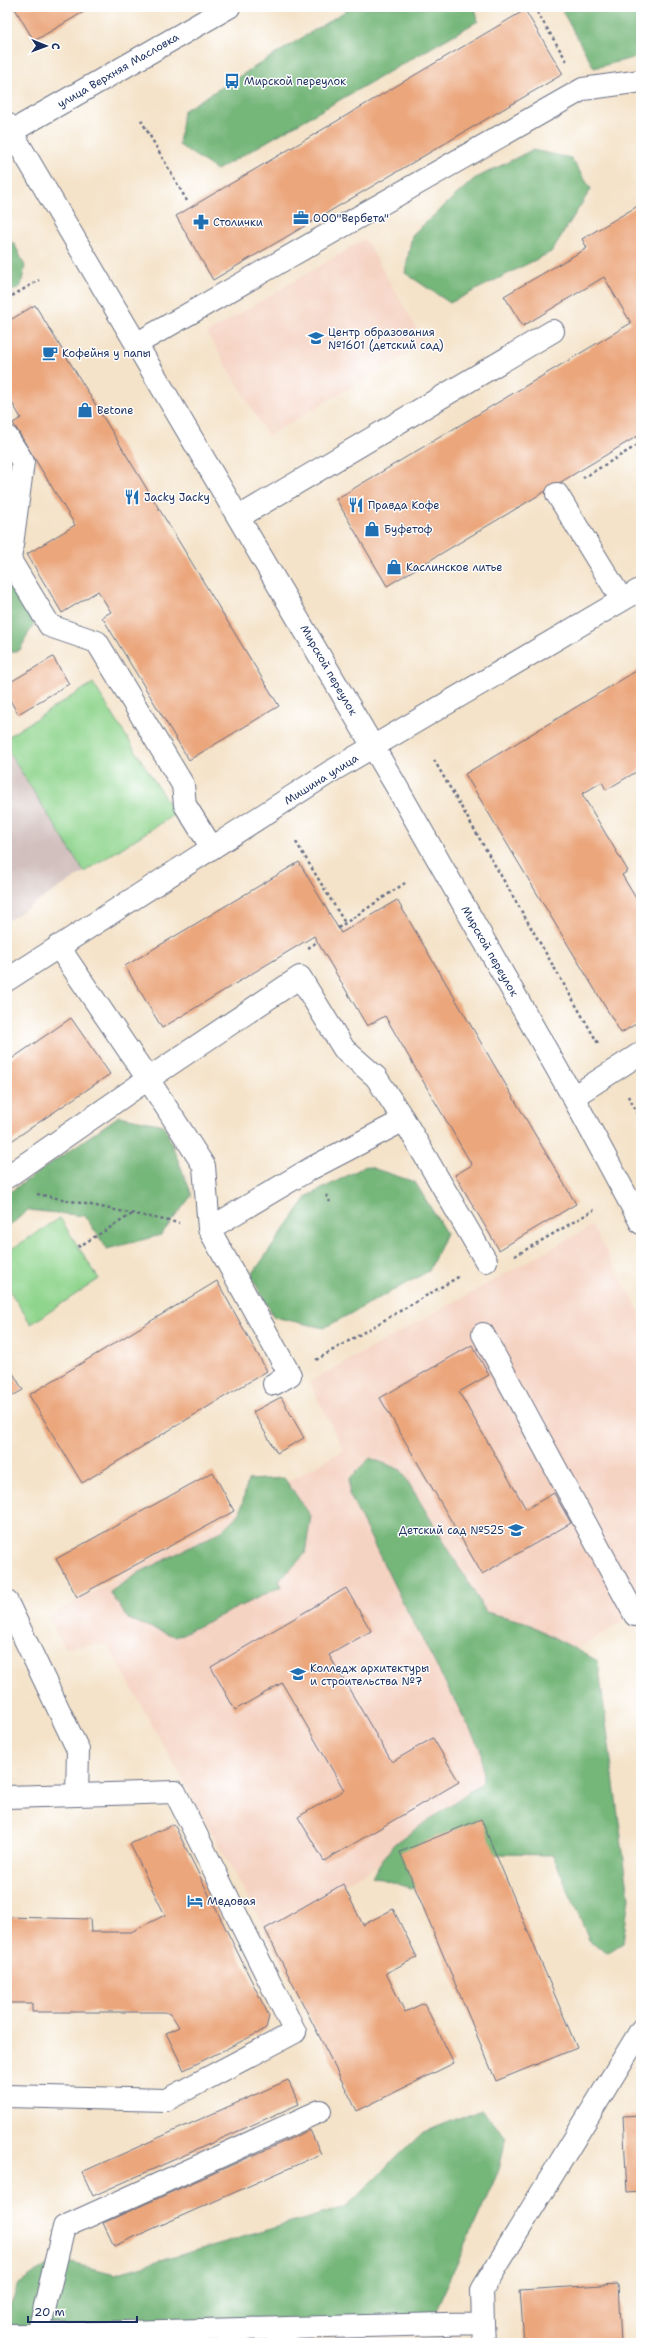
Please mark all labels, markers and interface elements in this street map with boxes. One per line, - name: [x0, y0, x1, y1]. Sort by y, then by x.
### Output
- north arrow: [26, 26, 66, 66]
- street label: улица Верхняя Масловка: [55, 29, 182, 111]
- text: С: [48, 43, 63, 50]
- bus stop icon: Мирской переулок: [223, 72, 241, 90]
- place label: Мирской переулок: [244, 74, 346, 89]
- office icon: ООО"Вербета": [292, 209, 310, 227]
- place label: ООО"Вербета": [313, 211, 389, 226]
- pharmacy icon: Столички: [192, 213, 210, 231]
- place label: Столички: [213, 215, 263, 230]
- place label: Центр образования №1601 (детский сад): [328, 325, 444, 353]
- school or university icon: Центр образования №1601 (детский сад): [307, 329, 325, 347]
- cafe icon: Кофейня у папы: [41, 344, 59, 362]
- place label: Кофейня у папы: [62, 346, 151, 361]
- shop icon: Betone: [76, 401, 94, 419]
- place label: Betone: [97, 403, 134, 418]
- restaurant icon: Jacky Jacky: [123, 488, 141, 506]
- place label: Jacky Jacky: [144, 490, 210, 505]
- restaurant icon: Правда Кофе: [347, 496, 365, 514]
- place label: Правда Кофе: [368, 498, 440, 513]
- shop icon: Буфетоф: [363, 520, 381, 538]
- place label: Буфетоф: [384, 522, 433, 537]
- shop icon: Каслинское литье: [385, 558, 403, 576]
- place label: Каслинское литье: [406, 560, 503, 575]
- street label: Мирской переулок: [297, 622, 361, 718]
- street label: Мишина улица: [281, 750, 361, 808]
- street label: Мирской переулок: [458, 903, 522, 999]
- school or university icon: Детский сад №525: [507, 1521, 525, 1539]
- place label: Детский сад №525: [399, 1523, 504, 1538]
- place label: Колледж архитектуры и строительства №7: [310, 1661, 429, 1689]
- school or university icon: Колледж архитектуры и строительства №7: [289, 1665, 307, 1683]
- hotel icon: Медовая: [186, 1892, 204, 1910]
- place label: Медовая: [207, 1894, 256, 1909]
- scale bar: [28, 2298, 137, 2324]
- text: 20 m: [34, 2304, 65, 2320]

